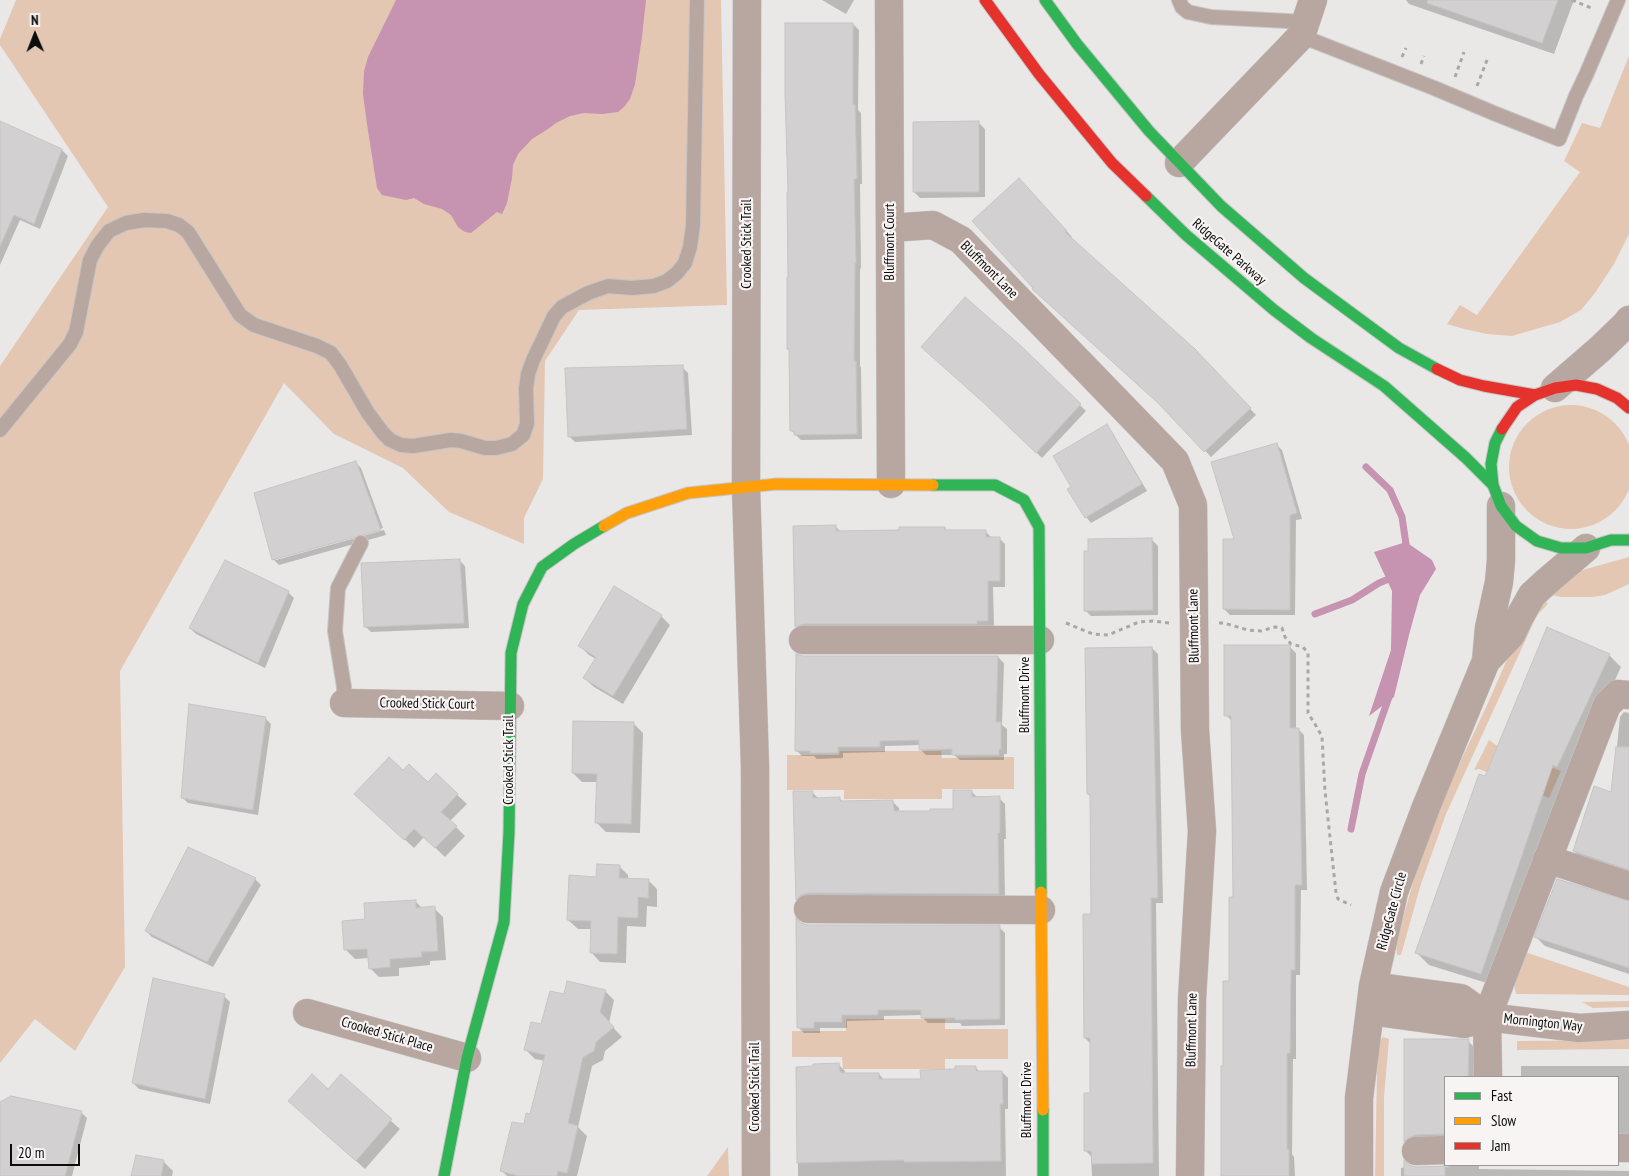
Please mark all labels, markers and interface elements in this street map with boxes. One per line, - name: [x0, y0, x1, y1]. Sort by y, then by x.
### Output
- north arrow: [10, 10, 60, 60]
- text: N: [31, 11, 39, 29]
- street label: Crooked Stick Trail: [739, 199, 755, 289]
- street label: Bluffmont Court: [882, 203, 898, 281]
- street label: RidgeGate Parkway: [1189, 215, 1269, 289]
- street label: Bluffmont Lane: [957, 238, 1021, 302]
- street label: Bluffmont Lane: [1185, 589, 1203, 663]
- street label: Bluffmont Drive: [1017, 657, 1033, 733]
- street label: Crooked Stick Court: [380, 695, 474, 713]
- street label: Crooked Stick Trail: [501, 715, 517, 805]
- street label: RidgeGate Circle: [1374, 870, 1410, 952]
- street label: Bluffmont Lane: [1183, 993, 1201, 1067]
- street label: Mornington Way: [1503, 1011, 1583, 1035]
- street label: Crooked Stick Place: [339, 1014, 435, 1056]
- street label: Crooked Stick Trail: [747, 1042, 763, 1132]
- street label: Bluffmont Drive: [1019, 1062, 1035, 1138]
- legend: [1444, 1076, 1619, 1166]
- text: Fast: [1491, 1086, 1512, 1105]
- text: Slow: [1491, 1111, 1516, 1130]
- scale bar: [12, 1134, 82, 1166]
- text: Jam: [1491, 1136, 1510, 1155]
- text: 20 m: [18, 1143, 44, 1162]

